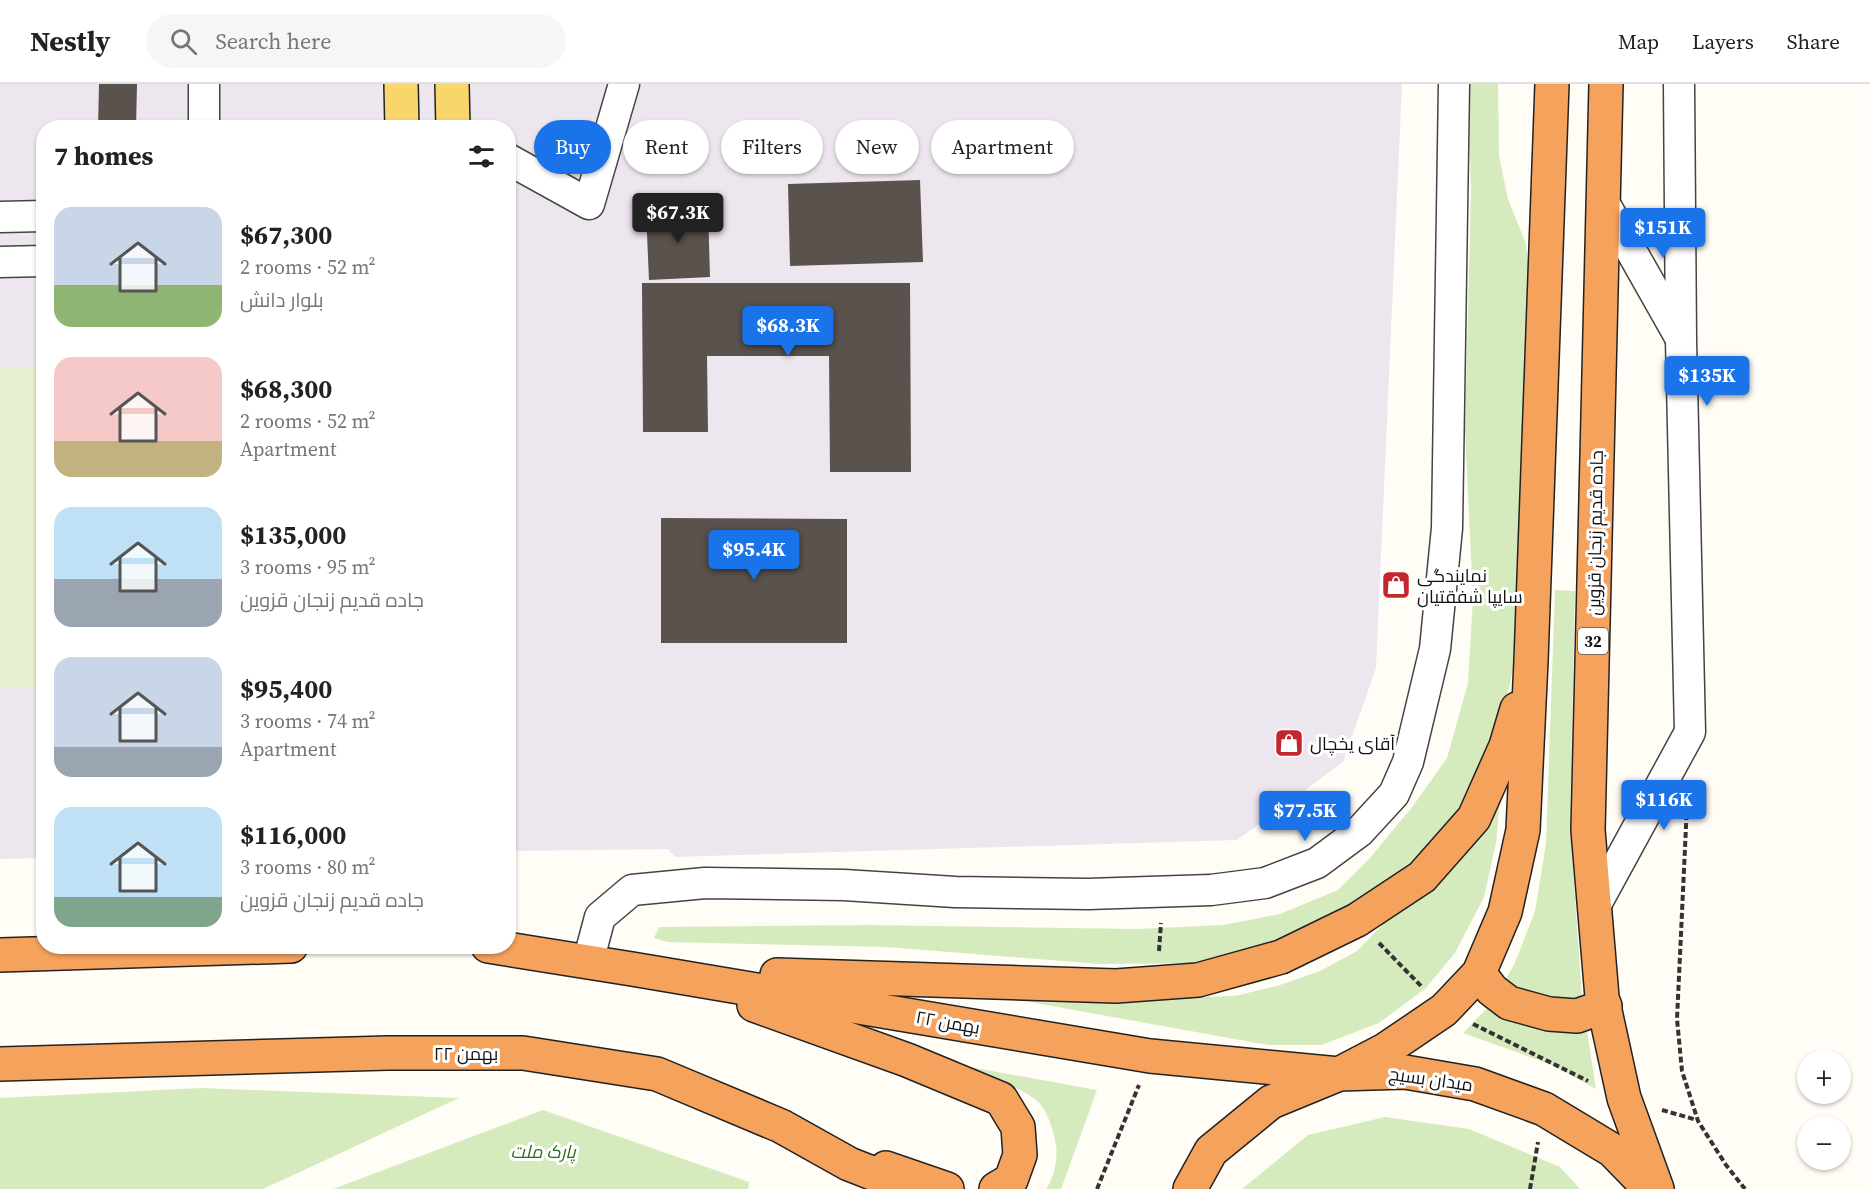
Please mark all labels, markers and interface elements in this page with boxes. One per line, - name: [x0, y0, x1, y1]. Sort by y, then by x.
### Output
- search box: [146, 14, 566, 68]
- text: Nestly: [30, 22, 110, 60]
- icon: search: [167, 25, 200, 58]
- text: Search here: [215, 26, 331, 56]
- text: Map: [1618, 27, 1659, 56]
- text: Layers: [1692, 27, 1754, 56]
- text: Share: [1787, 27, 1840, 56]
- chip: Buy: [534, 120, 611, 174]
- chip: Rent: [623, 120, 709, 174]
- chip: Filters: [721, 120, 823, 174]
- chip: New: [835, 120, 919, 174]
- chip: Apartment: [931, 120, 1074, 174]
- text: 7 homes: [54, 138, 153, 174]
- icon: filters: [465, 140, 498, 173]
- pin: $67.3K: [629, 193, 727, 244]
- text: $67.3K: [646, 198, 710, 226]
- pin: $151K: [1621, 208, 1705, 259]
- text: $151K: [1634, 213, 1692, 241]
- text: $67,300: [240, 217, 332, 253]
- icon: home: [102, 231, 174, 303]
- text: 2 rooms · 52 m²: [240, 253, 376, 281]
- text: بلوار دانش: [240, 286, 324, 314]
- pin: $68.3K: [739, 306, 837, 357]
- text: $68.3K: [756, 311, 820, 339]
- pin: $135K: [1665, 356, 1749, 407]
- text: $135K: [1678, 361, 1736, 389]
- text: $68,300: [240, 371, 332, 407]
- icon: home: [102, 381, 174, 453]
- text: 2 rooms · 52 m²: [240, 407, 376, 435]
- text: Apartment: [240, 435, 337, 463]
- street label: جاده قدیم زنجان قزوین: [1581, 450, 1609, 616]
- text: $135,000: [240, 517, 346, 553]
- pin: $95.4K: [705, 530, 803, 581]
- icon: home: [102, 531, 174, 603]
- text: $95.4K: [722, 535, 786, 563]
- text: 3 rooms · 95 m²: [240, 553, 376, 581]
- place label: نمایندگی سایپا شفقتیان: [1417, 563, 1523, 609]
- shop icon: نمایندگی سایپا شفقتیان: [1380, 569, 1412, 601]
- text: جاده قدیم زنجان قزوین: [240, 586, 424, 614]
- road number: 32: [1578, 628, 1608, 654]
- text: $95,400: [240, 671, 332, 707]
- icon: home: [102, 681, 174, 753]
- text: 3 rooms · 74 m²: [240, 707, 376, 735]
- shop icon: آقای یخچال: [1273, 727, 1305, 759]
- place label: آقای یخچال: [1310, 731, 1395, 756]
- text: Apartment: [240, 735, 337, 763]
- pin: $116K: [1622, 780, 1706, 831]
- text: $116K: [1635, 785, 1693, 813]
- pin: $77.5K: [1256, 791, 1354, 842]
- text: $77.5K: [1273, 796, 1337, 824]
- text: $116,000: [240, 817, 346, 853]
- icon: home: [102, 831, 174, 903]
- text: 3 rooms · 80 m²: [240, 853, 376, 881]
- text: جاده قدیم زنجان قزوین: [240, 886, 424, 914]
- street label: ۲۲ بهمن: [914, 1004, 982, 1040]
- street label: ۲۲ بهمن: [434, 1041, 498, 1066]
- map controls: [1797, 1050, 1851, 1170]
- button: +: [1797, 1050, 1851, 1104]
- street label: میدان بسیج: [1387, 1061, 1475, 1097]
- button: −: [1797, 1116, 1851, 1170]
- park label: پارک ملت: [511, 1139, 577, 1164]

